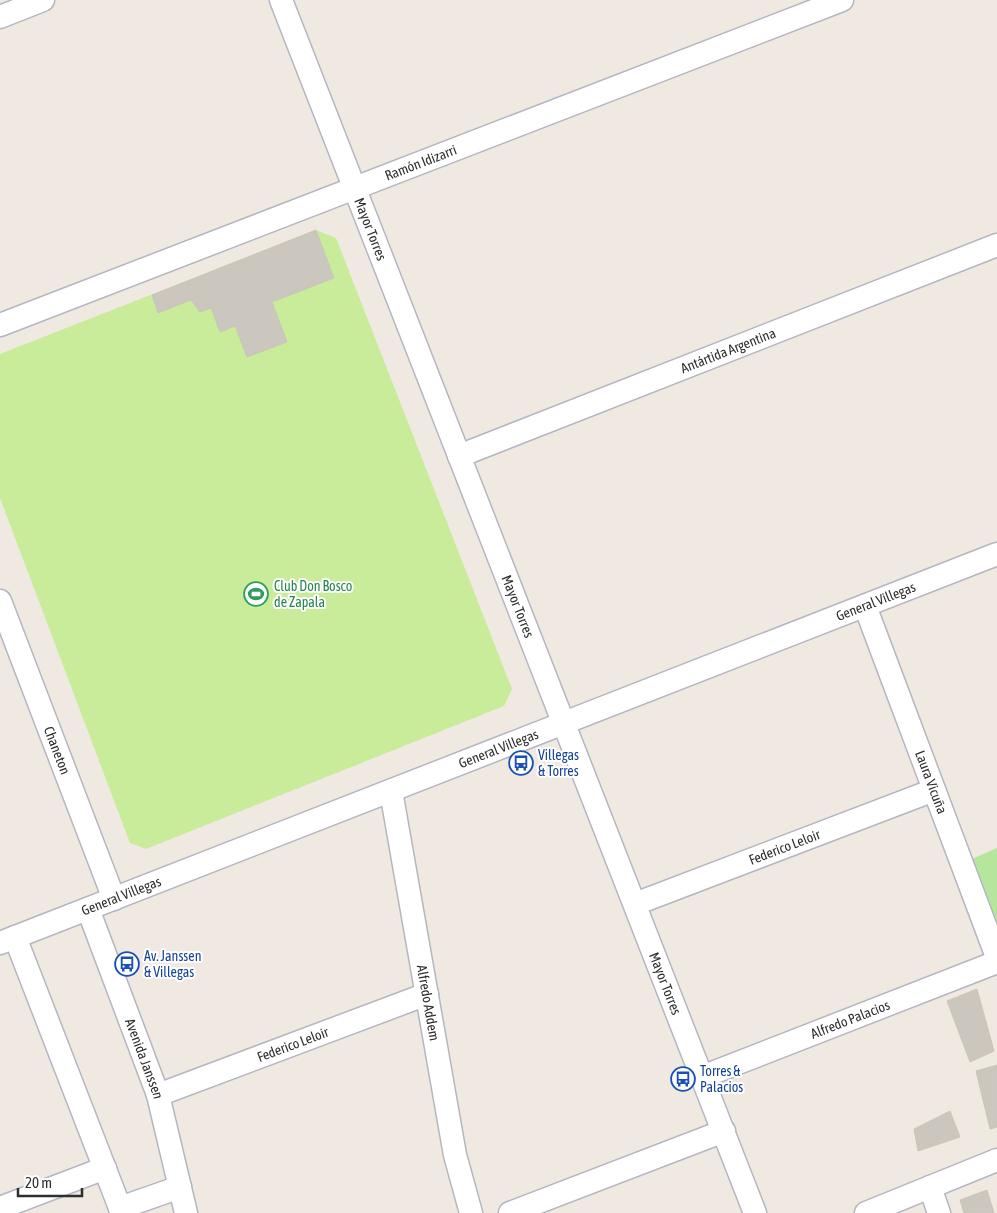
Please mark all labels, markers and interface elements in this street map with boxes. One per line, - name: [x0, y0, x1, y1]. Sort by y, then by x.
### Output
- street label: Ramón Idizarri: [383, 142, 459, 184]
- street label: Mayor Torres: [351, 196, 390, 263]
- street label: Antártida Argentina: [678, 325, 778, 376]
- street label: Mayor Torres: [499, 573, 537, 640]
- place label: Club Don Bosco de Zapala: [274, 578, 352, 610]
- street label: General Villegas: [834, 579, 918, 624]
- sports icon: Club Don Bosco de Zapala: [243, 581, 269, 607]
- street label: Chaneton: [41, 724, 74, 777]
- street label: General Villegas: [456, 726, 540, 771]
- place label: Villegas & Torres: [538, 747, 579, 779]
- street label: Laura Vicuña: [912, 748, 950, 816]
- bus stop icon: Villegas & Torres: [508, 750, 534, 776]
- street label: Federico Leloir: [747, 826, 823, 868]
- street label: General Villegas: [79, 873, 163, 918]
- place label: Av. Janssen & Villegas: [144, 948, 201, 980]
- street label: Mayor Torres: [646, 950, 685, 1017]
- bus stop icon: Av. Janssen & Villegas: [114, 951, 140, 977]
- street label: Alfredo Addem: [414, 964, 443, 1042]
- street label: Alfredo Palacios: [808, 997, 892, 1042]
- street label: Avenida Janssen: [122, 1016, 167, 1100]
- street label: Federico Leloir: [255, 1023, 332, 1065]
- place label: Torres & Palacios: [700, 1063, 743, 1095]
- bus stop icon: Torres & Palacios: [670, 1066, 696, 1092]
- scale bar: [18, 1166, 81, 1198]
- text: 20 m: [25, 1174, 52, 1191]

